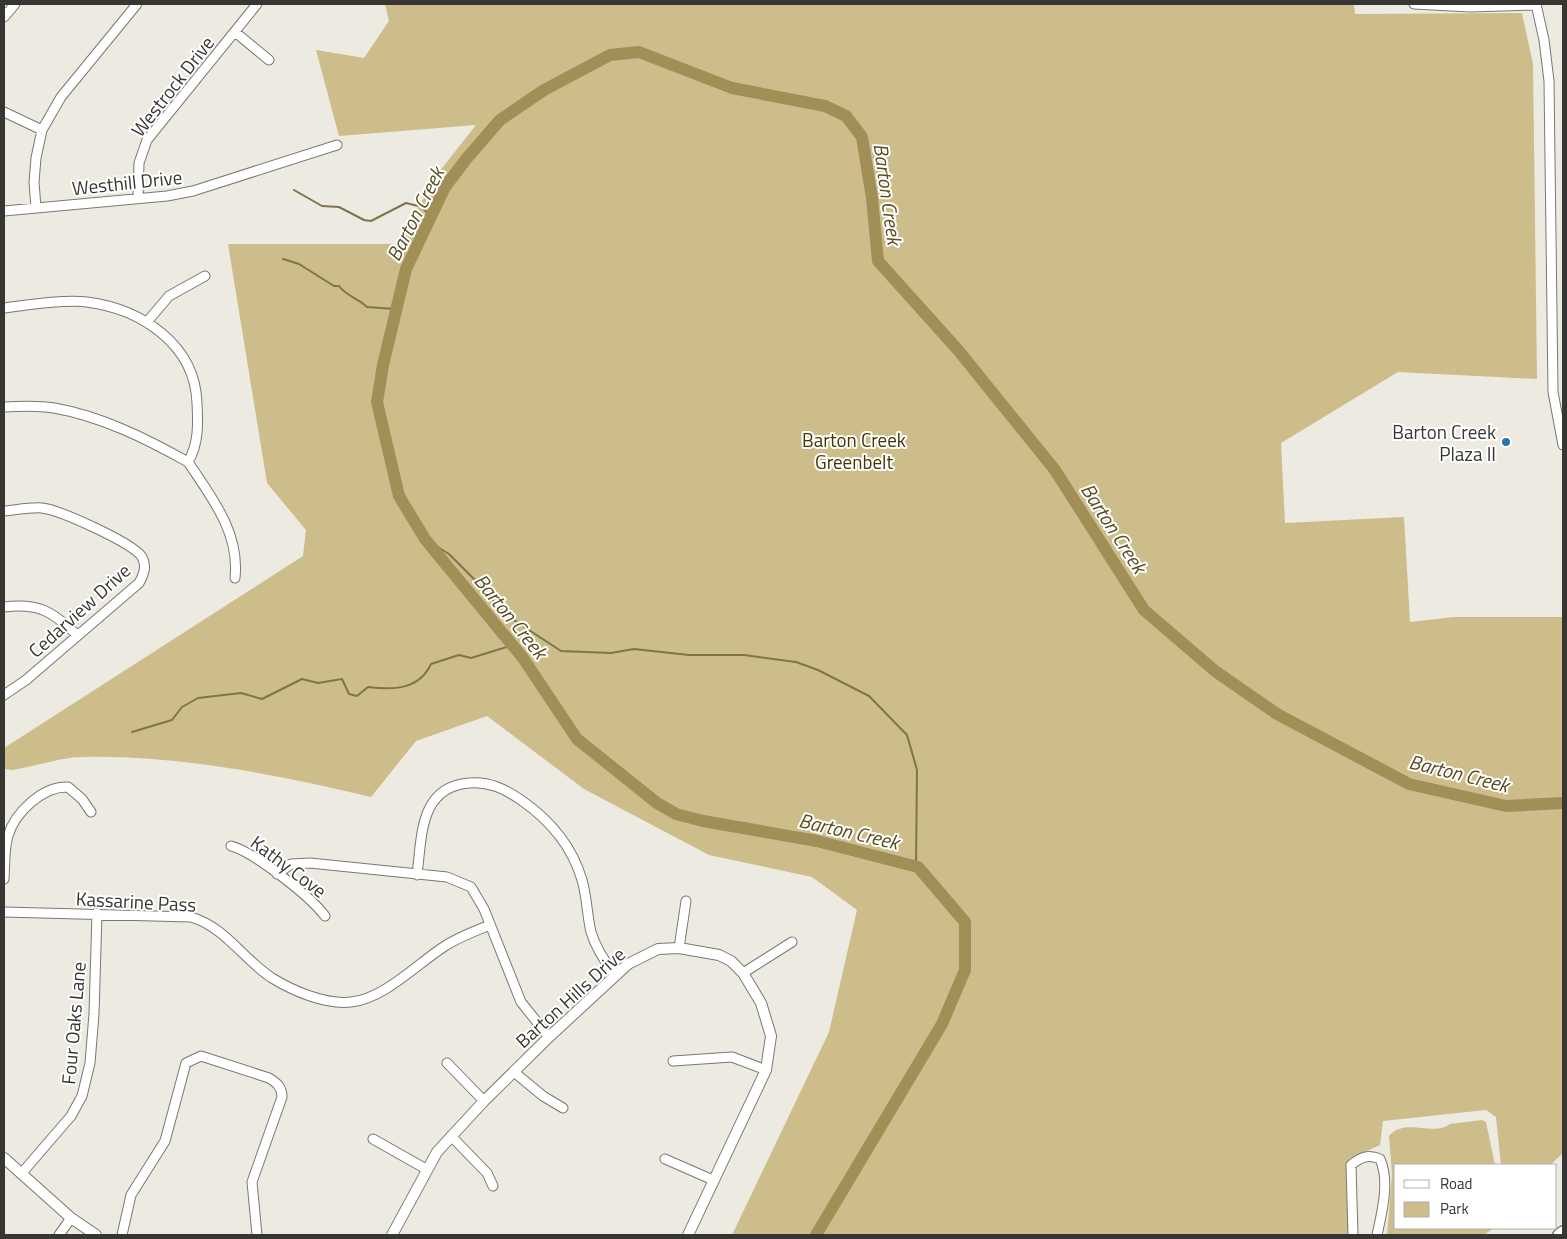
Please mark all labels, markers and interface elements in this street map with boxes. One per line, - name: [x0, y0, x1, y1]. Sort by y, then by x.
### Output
- street label: Westrock Drive: [123, 29, 221, 143]
- water label: Barton Creek: [866, 141, 911, 249]
- water label: Barton Creek: [378, 160, 453, 266]
- street label: Westhill Drive: [71, 162, 183, 202]
- place label: Barton Creek Plaza II: [1392, 417, 1496, 468]
- park label: Barton Creek Greenbelt: [802, 425, 906, 476]
- marker: Barton Creek Plaza II: [1500, 436, 1512, 448]
- water label: Barton Creek: [1073, 477, 1156, 581]
- street label: Cedarview Drive: [21, 556, 137, 664]
- water label: Barton Creek: [467, 567, 556, 667]
- water label: Barton Creek: [1406, 746, 1514, 801]
- water label: Barton Creek: [796, 804, 904, 858]
- street label: Kathy Cove: [245, 828, 333, 904]
- street label: Kassarine Pass: [75, 883, 197, 919]
- street label: Barton Hills Drive: [509, 940, 631, 1054]
- street label: Four Oaks Lane: [53, 960, 93, 1086]
- legend: [1394, 1164, 1557, 1229]
- text: Road: [1440, 1172, 1472, 1195]
- text: Park: [1440, 1197, 1469, 1220]

